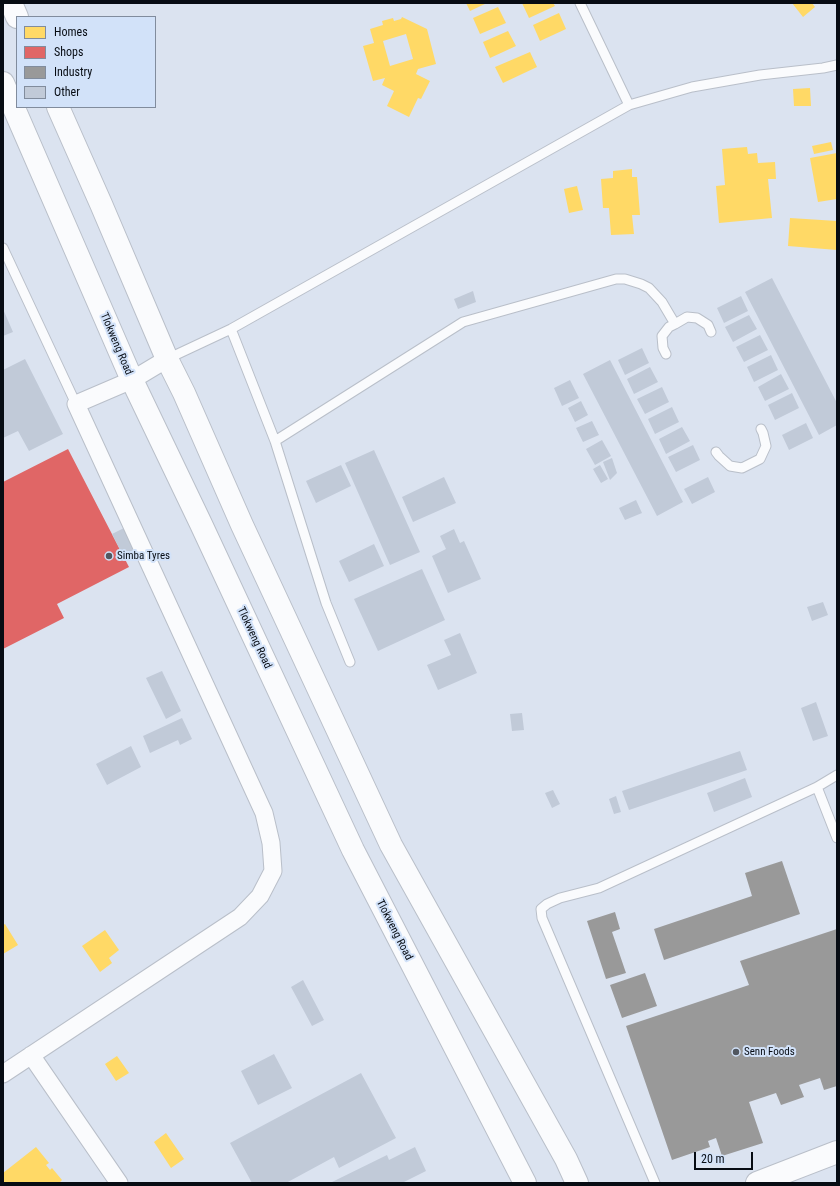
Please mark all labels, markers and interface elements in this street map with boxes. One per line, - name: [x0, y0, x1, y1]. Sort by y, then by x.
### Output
- legend: [16, 16, 156, 108]
- text: Homes: [54, 25, 88, 39]
- text: Shops: [54, 45, 83, 59]
- text: Industry: [54, 65, 92, 79]
- text: Other: [54, 85, 80, 99]
- street label: Tlokweng Road: [97, 311, 135, 377]
- place label: Simba Tyres: [117, 549, 170, 563]
- marker: Simba Tyres: [104, 551, 114, 561]
- street label: Tlokweng Road: [234, 605, 274, 671]
- street label: Tlokweng Road: [373, 897, 415, 963]
- place label: Senn Foods: [744, 1045, 795, 1059]
- marker: Senn Foods: [731, 1047, 741, 1057]
- scale bar: [696, 1144, 755, 1170]
- text: 20 m: [701, 1152, 725, 1166]

